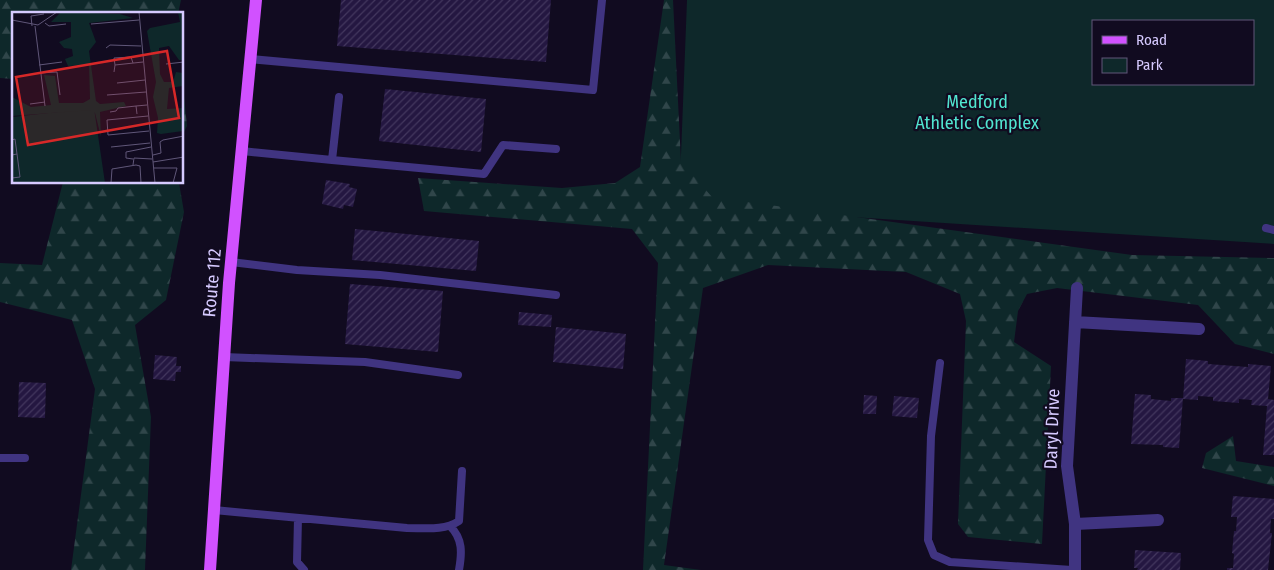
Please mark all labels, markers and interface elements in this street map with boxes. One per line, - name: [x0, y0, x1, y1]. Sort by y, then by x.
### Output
- inset map: [12, 12, 184, 184]
- legend: [1092, 20, 1254, 85]
- text: Road: [1136, 31, 1167, 49]
- text: Park: [1136, 56, 1163, 74]
- park label: Medford Athletic Complex: [915, 91, 1039, 134]
- street label: Route 112: [198, 248, 226, 318]
- street label: Daryl Drive: [1040, 388, 1064, 470]

